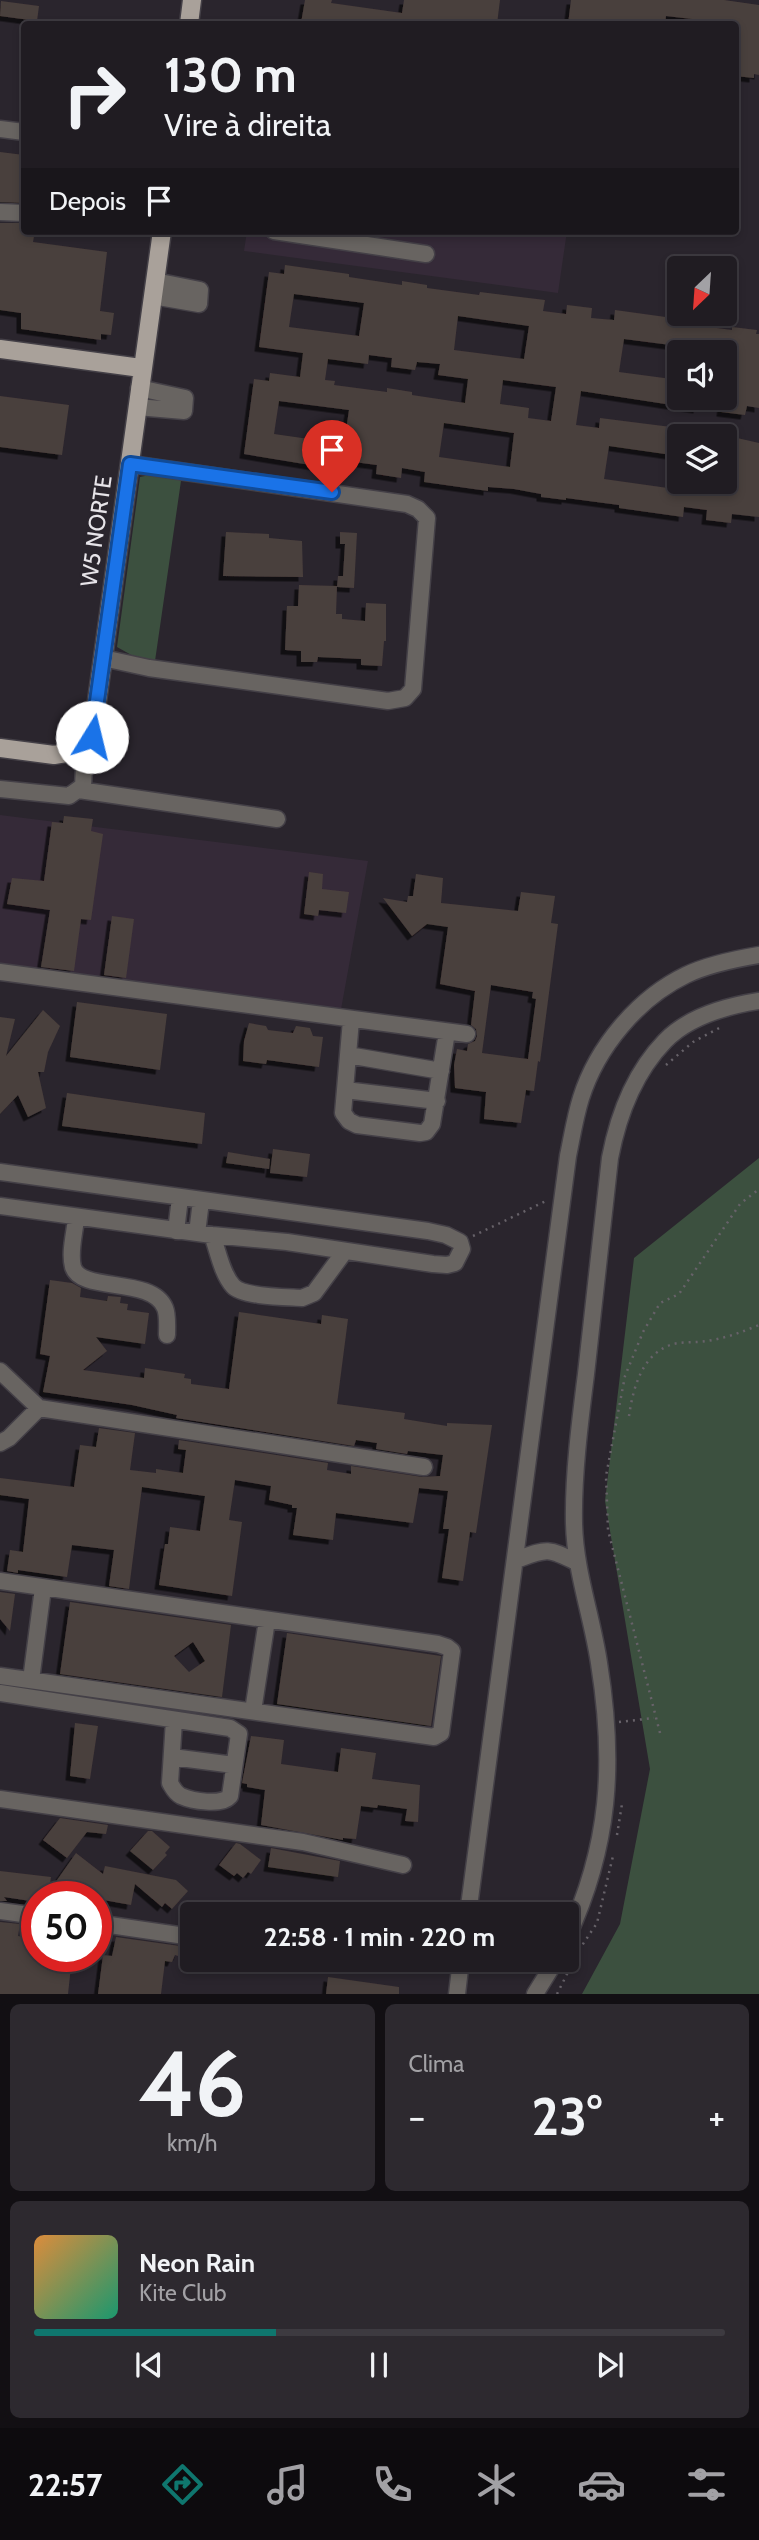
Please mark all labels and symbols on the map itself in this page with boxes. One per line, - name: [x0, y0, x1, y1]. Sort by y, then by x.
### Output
- north arrow: [667, 256, 737, 326]
- pin: [302, 420, 362, 492]
- street label: W5 NORTE: [74, 474, 118, 588]
- position arrow: [55, 700, 129, 774]
- speed limit sign: 50: [21, 1881, 112, 1972]

